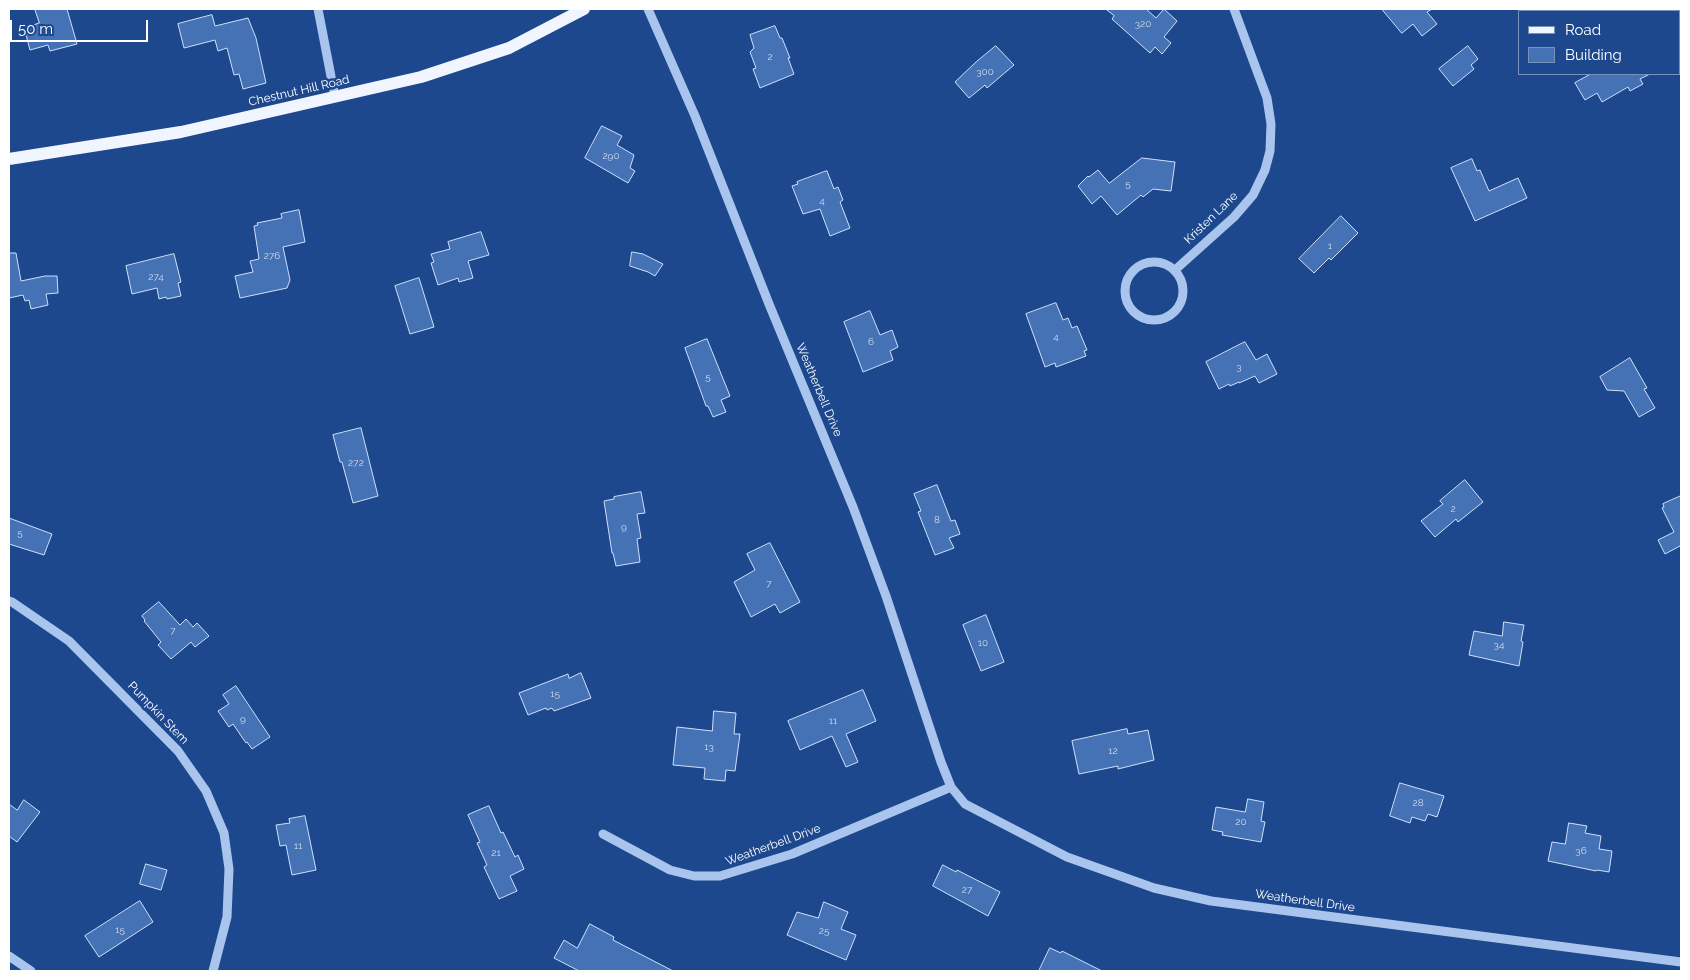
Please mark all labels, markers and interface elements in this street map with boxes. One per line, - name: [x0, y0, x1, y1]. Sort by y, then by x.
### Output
- scale bar: [12, 10, 150, 42]
- legend: [1518, 10, 1680, 75]
- house number: 320: [1135, 18, 1151, 30]
- text: 50 m: [18, 20, 53, 38]
- text: Road: [1565, 21, 1601, 39]
- text: Building: [1565, 46, 1622, 64]
- house number: 2: [767, 51, 773, 63]
- house number: 300: [976, 66, 994, 78]
- street label: Chestnut Hill Road: [247, 72, 351, 110]
- house number: 290: [602, 150, 620, 162]
- house number: 5: [1125, 178, 1131, 190]
- street label: Kristen Lane: [1181, 189, 1241, 247]
- house number: 4: [819, 195, 825, 207]
- house number: 1: [1328, 240, 1332, 252]
- house number: 276: [264, 250, 280, 262]
- house number: 274: [148, 271, 164, 283]
- house number: 4: [1053, 331, 1059, 343]
- house number: 6: [868, 336, 874, 348]
- street label: Weatherbell Drive: [793, 341, 845, 439]
- house number: 3: [1236, 361, 1242, 373]
- house number: 5: [705, 371, 711, 383]
- house number: 272: [348, 457, 364, 469]
- house number: 2: [1450, 503, 1456, 515]
- house number: 8: [934, 514, 940, 526]
- house number: 9: [621, 521, 627, 533]
- house number: 5: [17, 527, 23, 539]
- house number: 7: [766, 578, 772, 590]
- house number: 7: [170, 625, 176, 637]
- house number: 10: [978, 637, 988, 649]
- house number: 34: [1494, 639, 1504, 651]
- street label: Pumpkin Stem: [125, 679, 191, 747]
- house number: 15: [550, 688, 560, 700]
- house number: 9: [240, 713, 246, 725]
- house number: 11: [829, 715, 837, 727]
- house number: 13: [704, 741, 714, 753]
- house number: 12: [1108, 745, 1118, 757]
- house number: 28: [1412, 797, 1424, 809]
- house number: 20: [1235, 816, 1247, 828]
- street label: Weatherbell Drive: [723, 821, 823, 869]
- house number: 11: [294, 840, 302, 852]
- house number: 36: [1575, 845, 1587, 857]
- house number: 21: [491, 847, 501, 859]
- house number: 27: [962, 884, 972, 896]
- street label: Weatherbell Drive: [1254, 887, 1356, 915]
- house number: 15: [115, 924, 125, 936]
- house number: 25: [819, 925, 829, 937]

